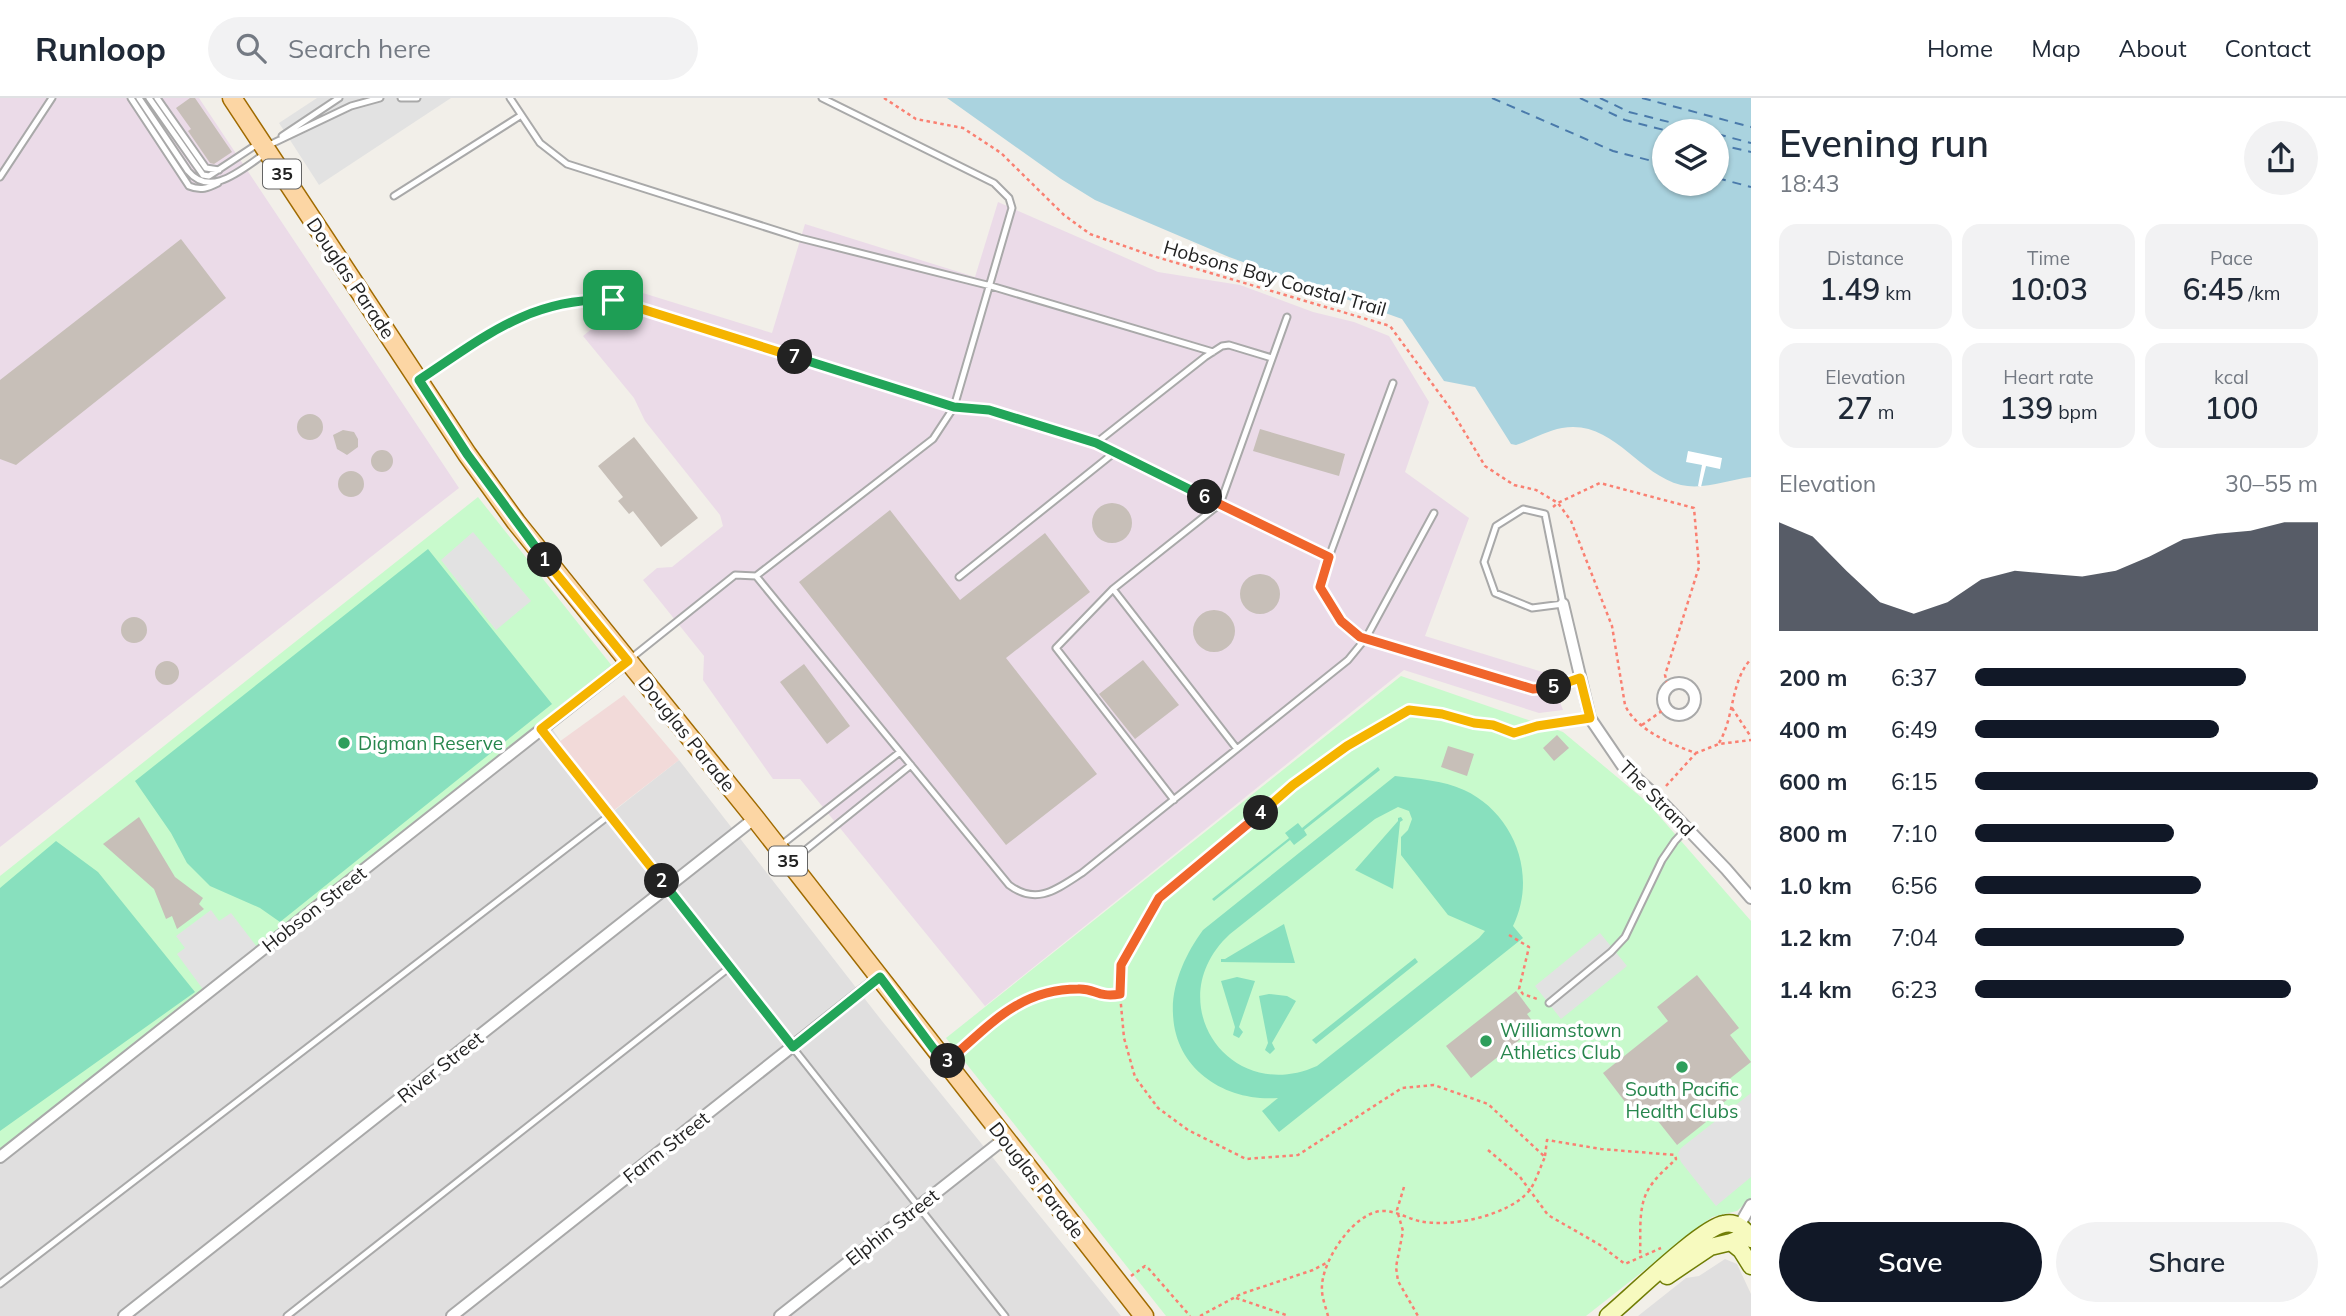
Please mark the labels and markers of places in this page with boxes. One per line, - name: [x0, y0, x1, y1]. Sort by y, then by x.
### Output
- pin: [583, 270, 643, 330]
- pin: 7: [778, 340, 812, 374]
- pin: 6: [1188, 480, 1222, 514]
- pin: 1: [528, 542, 562, 578]
- pin: 5: [1536, 670, 1572, 704]
- place label: Digman Reserve: [358, 731, 503, 755]
- marker: Digman Reserve: [336, 735, 352, 751]
- pin: 4: [1244, 796, 1278, 830]
- pin: 2: [644, 864, 680, 898]
- place label: Williamstown Athletics Club: [1500, 1018, 1622, 1064]
- marker: Williamstown Athletics Club: [1478, 1033, 1494, 1049]
- pin: 3: [930, 1044, 965, 1079]
- marker: South Pacific Health Clubs: [1674, 1059, 1690, 1075]
- place label: South Pacific Health Clubs: [1625, 1077, 1739, 1123]

